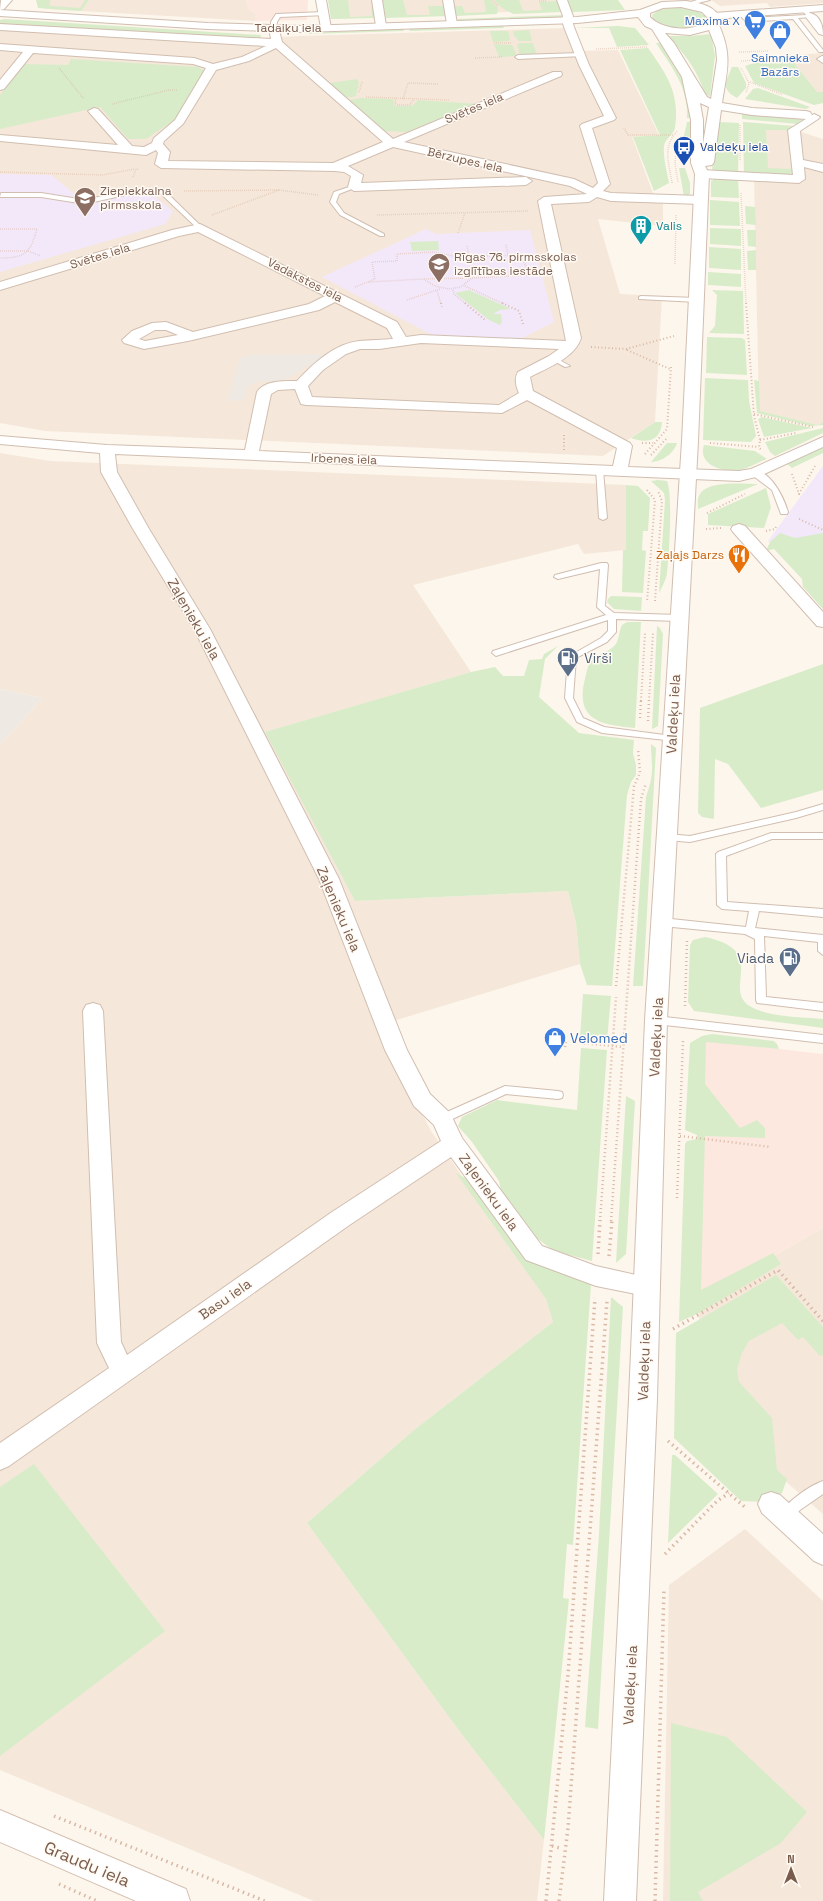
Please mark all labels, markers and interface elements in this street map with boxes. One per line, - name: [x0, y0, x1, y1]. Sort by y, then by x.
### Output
- supermarket icon: Maxima X: [742, 8, 768, 41]
- place label: Maxima X: [685, 13, 740, 29]
- shop icon: Saimnieka Bazārs: [767, 18, 793, 51]
- street label: Tadaiķu iela: [254, 20, 322, 36]
- place label: Saimnieka Bazārs: [751, 50, 809, 80]
- street label: Svētes iela: [442, 88, 506, 128]
- bus stop icon: Valdeķu iela: [671, 134, 697, 167]
- place label: Valdeķu iela: [700, 139, 769, 155]
- street label: Bērzupes iela: [426, 144, 505, 177]
- place label: Ziepiekkalna pirmsskola: [100, 183, 172, 213]
- school or university icon: Ziepiekkalna pirmsskola: [72, 185, 98, 218]
- building icon: Valis: [628, 213, 654, 246]
- place label: Valis: [656, 218, 682, 234]
- street label: Svētes iela: [68, 239, 132, 273]
- place label: Rīgas 76. pirmsskolas izglītības iestāde: [454, 249, 576, 279]
- school or university icon: Rīgas 76. pirmsskolas izglītības iestāde: [426, 251, 452, 284]
- street label: Vadakstes iela: [265, 254, 345, 306]
- street label: Irbenes iela: [311, 450, 377, 468]
- restaurant icon: Zaļajs Darzs: [726, 542, 752, 575]
- place label: Zaļajs Darzs: [656, 547, 724, 563]
- street label: Zaļenieku iela: [163, 575, 225, 663]
- fuel station icon: Virši: [555, 645, 581, 678]
- place label: Virši: [584, 649, 612, 667]
- street label: Valdeķu iela: [662, 674, 684, 754]
- street label: Zaļenieku iela: [313, 864, 365, 954]
- fuel station icon: Viada: [777, 945, 803, 978]
- place label: Viada: [737, 949, 774, 967]
- street label: Valdeķu iela: [645, 997, 667, 1077]
- shop icon: Velomed: [542, 1025, 568, 1058]
- place label: Velomed: [570, 1029, 628, 1047]
- street label: Zaļenieku iela: [455, 1150, 523, 1234]
- street label: Basu iela: [195, 1274, 255, 1324]
- street label: Valdeķu iela: [634, 1321, 654, 1401]
- street label: Valdeķu iela: [619, 1645, 641, 1725]
- street label: Graudu iela: [41, 1836, 133, 1892]
- north arrow: [771, 1849, 811, 1889]
- text: N: [787, 1852, 795, 1866]

